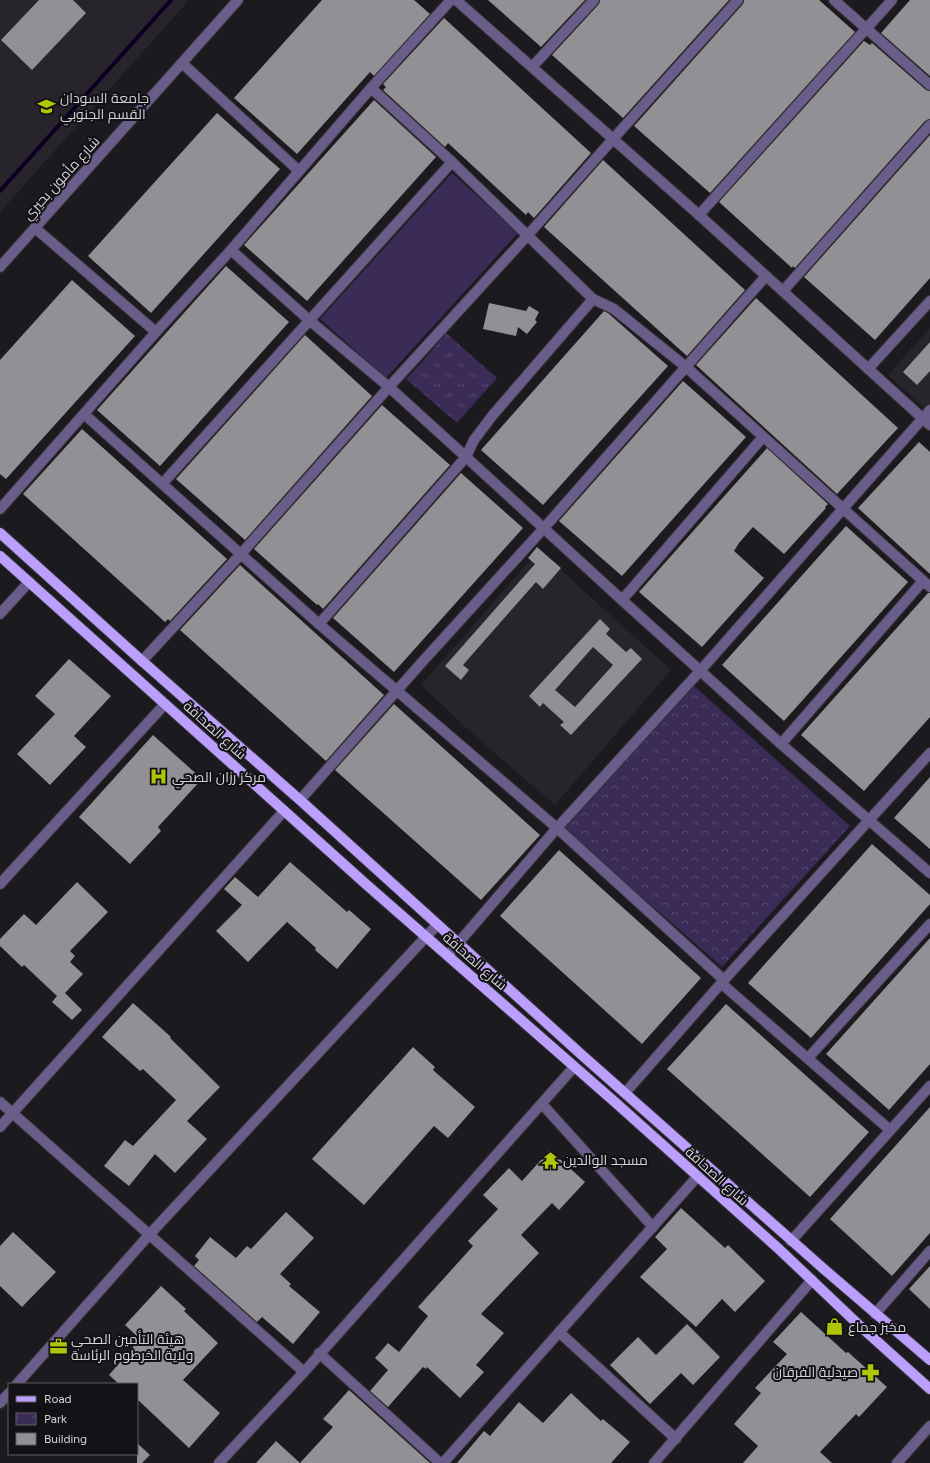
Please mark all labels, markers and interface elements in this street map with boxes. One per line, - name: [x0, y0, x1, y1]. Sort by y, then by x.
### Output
- place label: جامعة السودان القسم الجنوبي: [60, 90, 149, 126]
- school or university icon: جامعة السودان القسم الجنوبي: [37, 96, 57, 116]
- street label: شارع مأمون بحيري: [19, 132, 106, 226]
- street label: شارع الصحافة: [180, 698, 250, 763]
- hospital icon: مركز رزان الصحي: [149, 767, 169, 787]
- place label: مركز رزان الصحي: [172, 769, 266, 789]
- street label: شارع الصحافة: [439, 929, 510, 994]
- street label: شارع الصحافة: [682, 1144, 752, 1209]
- temple icon: مسجد الوالدين: [540, 1150, 560, 1170]
- place label: مسجد الوالدين: [563, 1152, 648, 1169]
- shop icon: مخبز جماع: [825, 1317, 845, 1337]
- place label: مخبز جماع: [848, 1319, 906, 1336]
- place label: هيئة التأمين الصحي ولاية الخرطوم الرئاسة: [71, 1330, 193, 1365]
- office icon: هيئة التأمين الصحي ولاية الخرطوم الرئاسة: [48, 1337, 68, 1357]
- pharmacy icon: صيدلية الفرقان: [861, 1362, 881, 1382]
- place label: صيدلية الفرقان: [773, 1364, 858, 1381]
- legend: [8, 1383, 138, 1455]
- text: Road: [44, 1392, 72, 1406]
- text: Park: [44, 1412, 67, 1426]
- text: Building: [44, 1432, 87, 1446]

